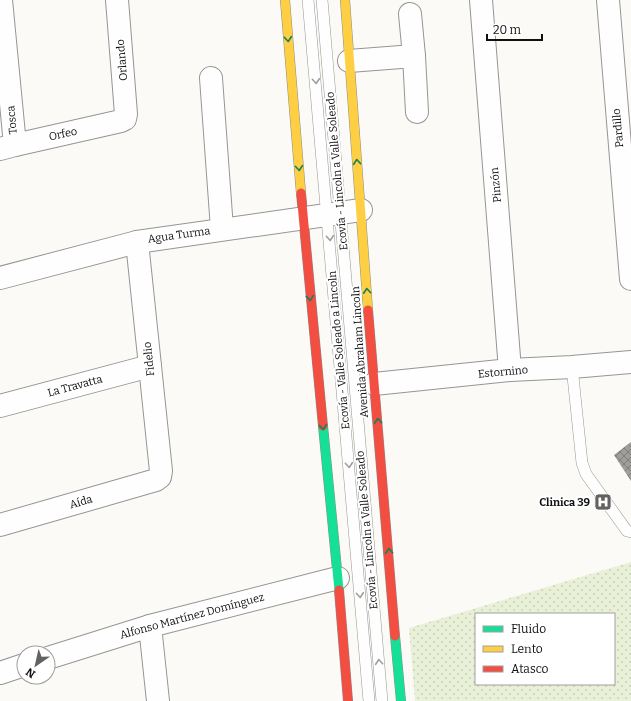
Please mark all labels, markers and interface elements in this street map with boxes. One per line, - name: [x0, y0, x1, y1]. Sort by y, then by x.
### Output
- scale bar: [487, 16, 542, 42]
- text: 20 m: [493, 23, 522, 37]
- one-way arrow: [284, 36, 293, 42]
- street label: Orlando: [114, 39, 130, 81]
- one-way arrow: [311, 78, 320, 84]
- street label: Ecovía - Lincoln a Valle Soleado: [324, 91, 350, 251]
- street label: Tosca: [4, 105, 20, 135]
- street label: Pardillo: [610, 108, 626, 148]
- street label: Orfeo: [48, 125, 78, 143]
- one-way arrow: [353, 159, 362, 165]
- one-way arrow: [294, 165, 303, 171]
- street label: Pinzón: [488, 167, 504, 203]
- street label: Agua Turma: [147, 224, 211, 246]
- one-way arrow: [325, 235, 334, 241]
- street label: Ecovía - Valle Soleado a Lincoln: [326, 270, 352, 430]
- street label: Avenida Abraham Lincoln: [349, 286, 371, 418]
- one-way arrow: [363, 288, 372, 294]
- one-way arrow: [306, 295, 315, 301]
- street label: Fidelio: [141, 341, 157, 377]
- street label: Estornino: [477, 363, 529, 381]
- street label: La Travatta: [46, 372, 104, 400]
- one-way arrow: [373, 418, 382, 424]
- one-way arrow: [318, 424, 327, 430]
- street label: Ecovía - Lincoln a Valle Soleado: [354, 450, 380, 610]
- one-way arrow: [345, 462, 354, 468]
- hospital icon: Clinica 39: [593, 492, 613, 512]
- street label: Aída: [68, 493, 94, 511]
- place label: Clinica 39: [539, 496, 590, 509]
- one-way arrow: [384, 548, 393, 554]
- street label: Alfonso Martínez Domínguez: [118, 590, 266, 642]
- one-way arrow: [356, 592, 365, 598]
- legend: [475, 613, 615, 685]
- text: Fluido: [511, 622, 546, 636]
- text: Lento: [511, 642, 543, 656]
- north arrow: [16, 645, 56, 685]
- one-way arrow: [375, 659, 384, 665]
- text: Atasco: [511, 662, 549, 676]
- text: N: [23, 665, 38, 681]

